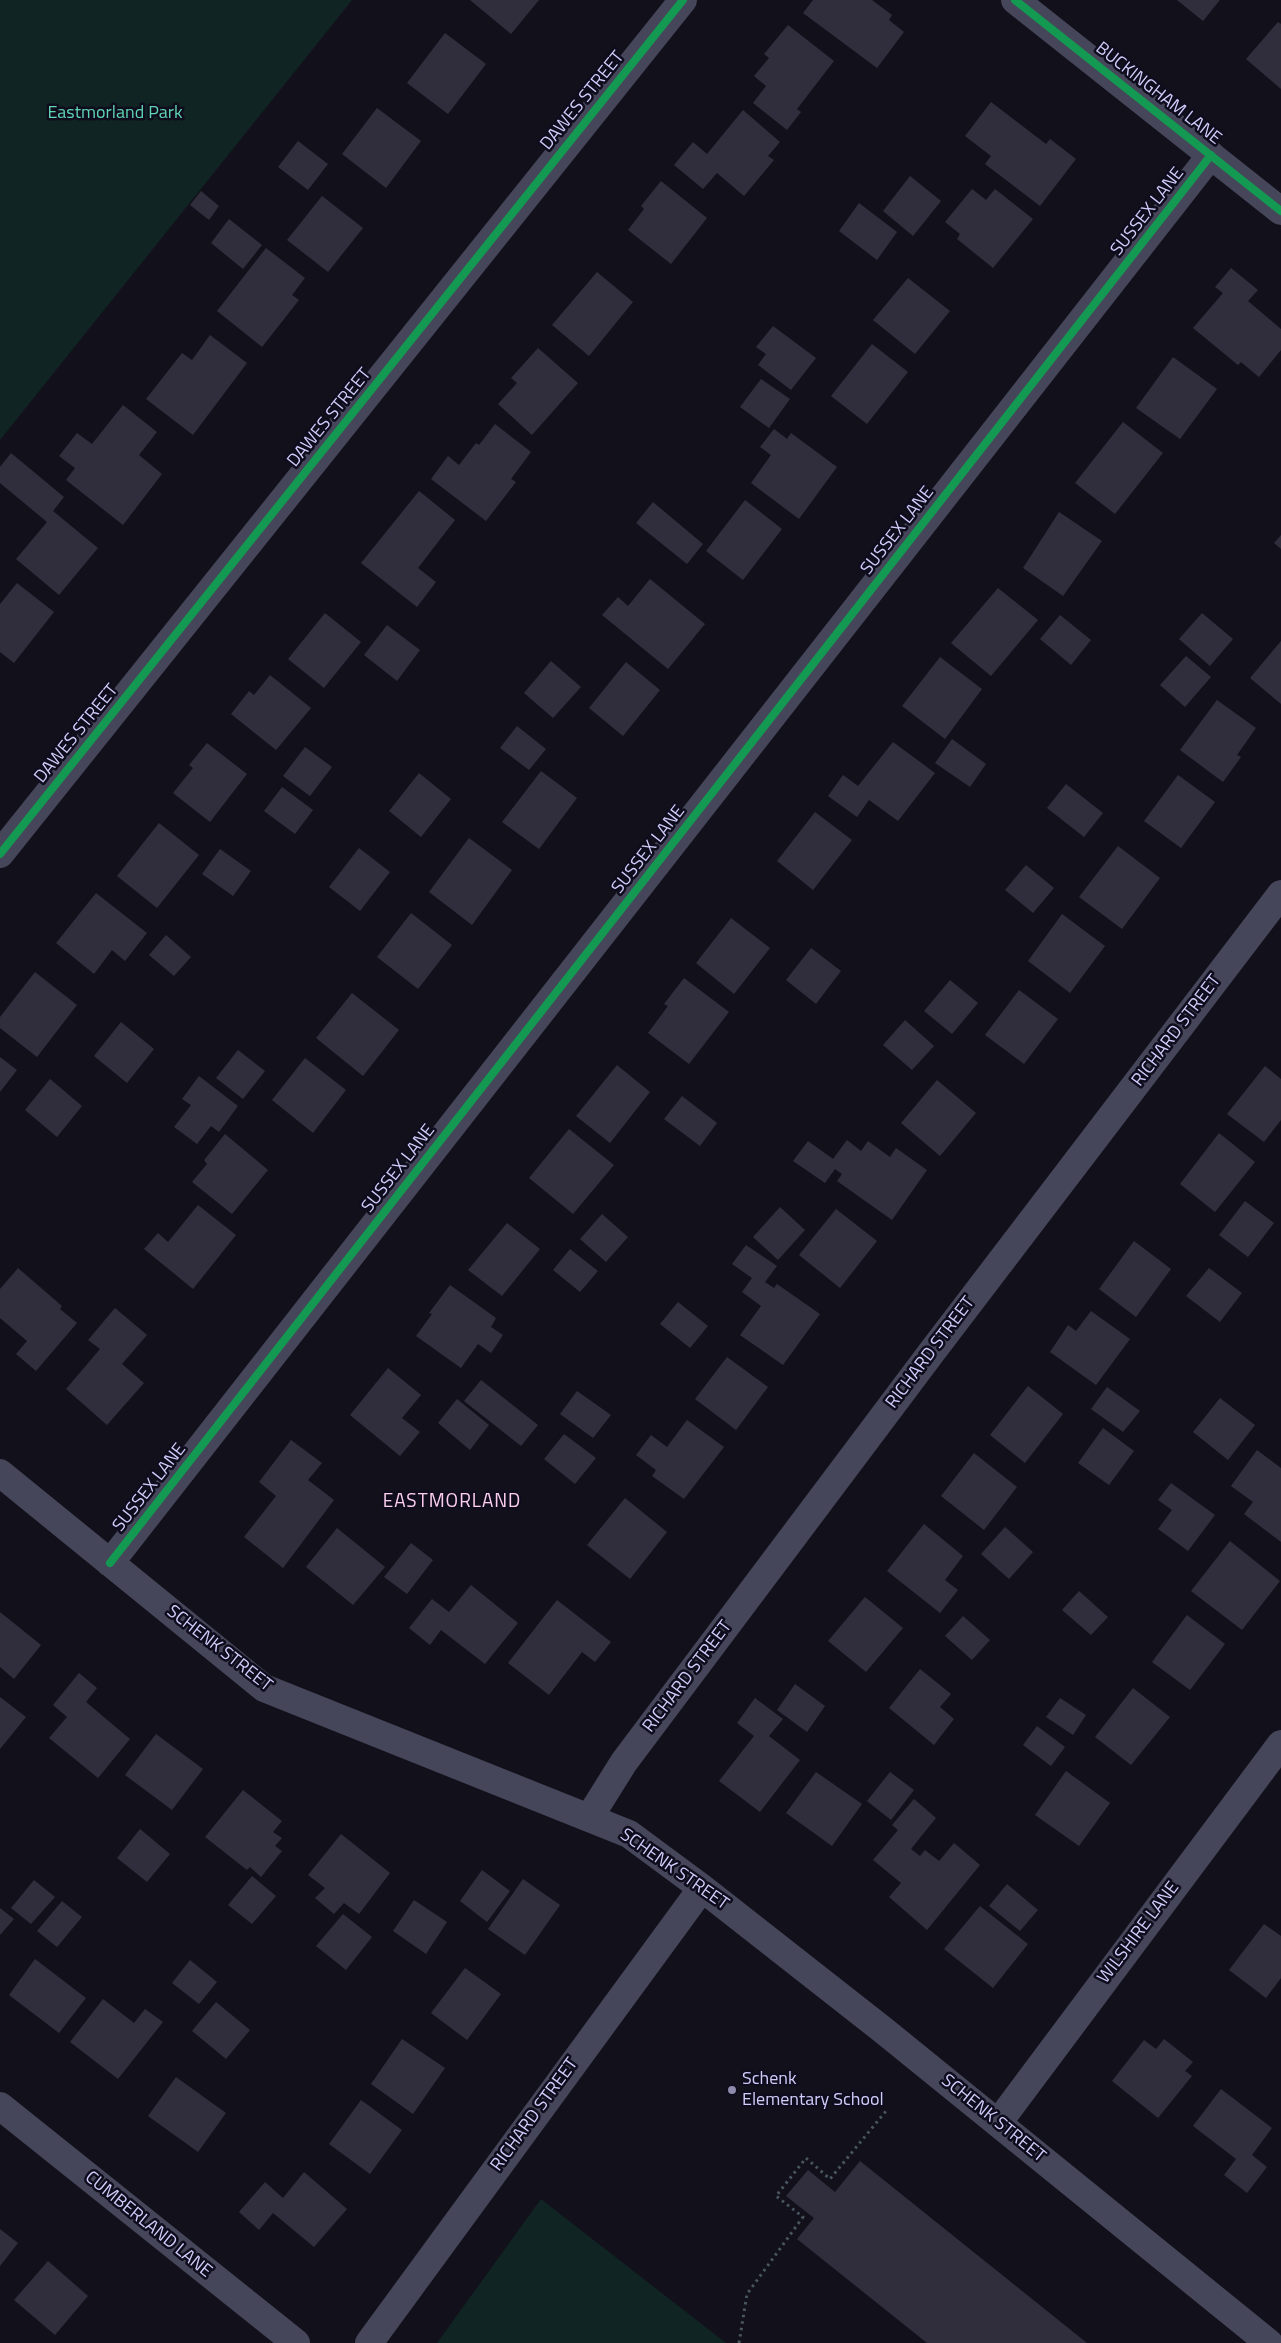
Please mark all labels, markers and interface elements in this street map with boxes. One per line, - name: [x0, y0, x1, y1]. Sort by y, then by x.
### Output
- street label: BUCKINGHAM LANE: [1091, 38, 1225, 150]
- street label: DAWES STREET: [537, 47, 629, 155]
- park label: Eastmorland Park: [47, 103, 183, 125]
- street label: SUSSEX LANE: [1107, 163, 1189, 261]
- street label: DAWES STREET: [284, 364, 376, 472]
- street label: SUSSEX LANE: [857, 482, 939, 580]
- street label: DAWES STREET: [31, 680, 123, 788]
- street label: SUSSEX LANE: [608, 801, 690, 899]
- street label: RICHARD STREET: [1128, 971, 1226, 1091]
- street label: SUSSEX LANE: [358, 1120, 440, 1218]
- street label: RICHARD STREET: [882, 1293, 980, 1413]
- street label: SUSSEX LANE: [109, 1439, 191, 1537]
- district label: EASTMORLAND: [381, 1491, 523, 1513]
- street label: SCHENK STREET: [162, 1601, 276, 1697]
- street label: RICHARD STREET: [639, 1617, 737, 1737]
- street label: SCHENK STREET: [615, 1825, 733, 1915]
- street label: WILSHIRE LANE: [1094, 1878, 1184, 1988]
- street label: RICHARD STREET: [487, 2054, 583, 2176]
- place label: Schenk Elementary School: [742, 2069, 884, 2112]
- street label: SCHENK STREET: [937, 2070, 1049, 2168]
- marker: Schenk Elementary School: [726, 2084, 738, 2096]
- street label: CUMBERLAND LANE: [80, 2167, 216, 2283]

